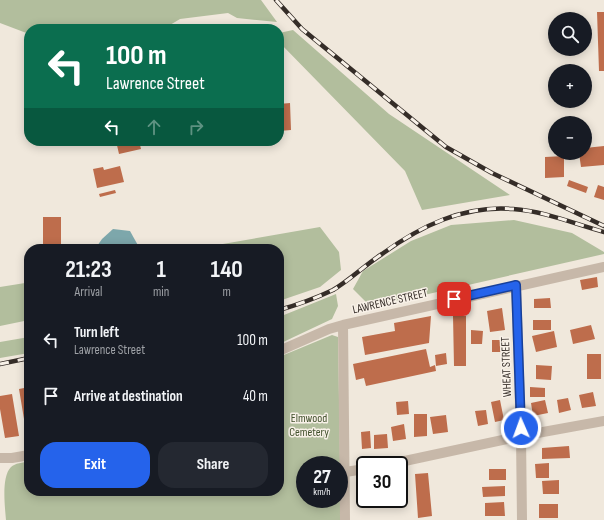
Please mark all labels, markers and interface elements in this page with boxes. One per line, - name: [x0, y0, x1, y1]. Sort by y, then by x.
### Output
- map controls: [548, 12, 592, 160]
- button: search: [548, 12, 592, 56]
- text: 100 m: [106, 39, 167, 72]
- icon: left: [40, 40, 92, 92]
- button: +: [548, 64, 592, 108]
- text: Lawrence Street: [106, 73, 205, 94]
- icon: left: [101, 116, 123, 138]
- icon: ahead: [143, 116, 165, 138]
- icon: right: [185, 116, 207, 138]
- button: −: [548, 116, 592, 160]
- text: 21:23: [65, 255, 112, 284]
- text: 1: [156, 255, 166, 284]
- text: 140: [211, 255, 243, 284]
- pin: [437, 282, 471, 316]
- text: Arrival: [75, 284, 102, 300]
- text: min: [153, 284, 169, 300]
- text: m: [222, 284, 231, 300]
- street label: LAWRENCE STREET: [351, 286, 429, 317]
- icon: arrive: [443, 288, 465, 310]
- text: Turn left: [74, 323, 119, 342]
- icon: left: [40, 329, 62, 351]
- text: 100 m: [237, 331, 268, 350]
- street label: WHEAT STREET: [498, 336, 515, 397]
- text: Lawrence Street: [74, 342, 145, 358]
- icon: arrive: [40, 385, 62, 407]
- text: Arrive at destination: [74, 387, 183, 406]
- text: 40 m: [243, 387, 268, 406]
- position arrow: [500, 407, 542, 449]
- park label: Elmwood Cemetery: [289, 411, 329, 440]
- button: Exit: [40, 442, 150, 488]
- button: Share: [158, 442, 268, 488]
- speed limit sign: 30: [356, 456, 408, 508]
- text: 27: [313, 465, 331, 489]
- text: km/h: [313, 486, 331, 498]

